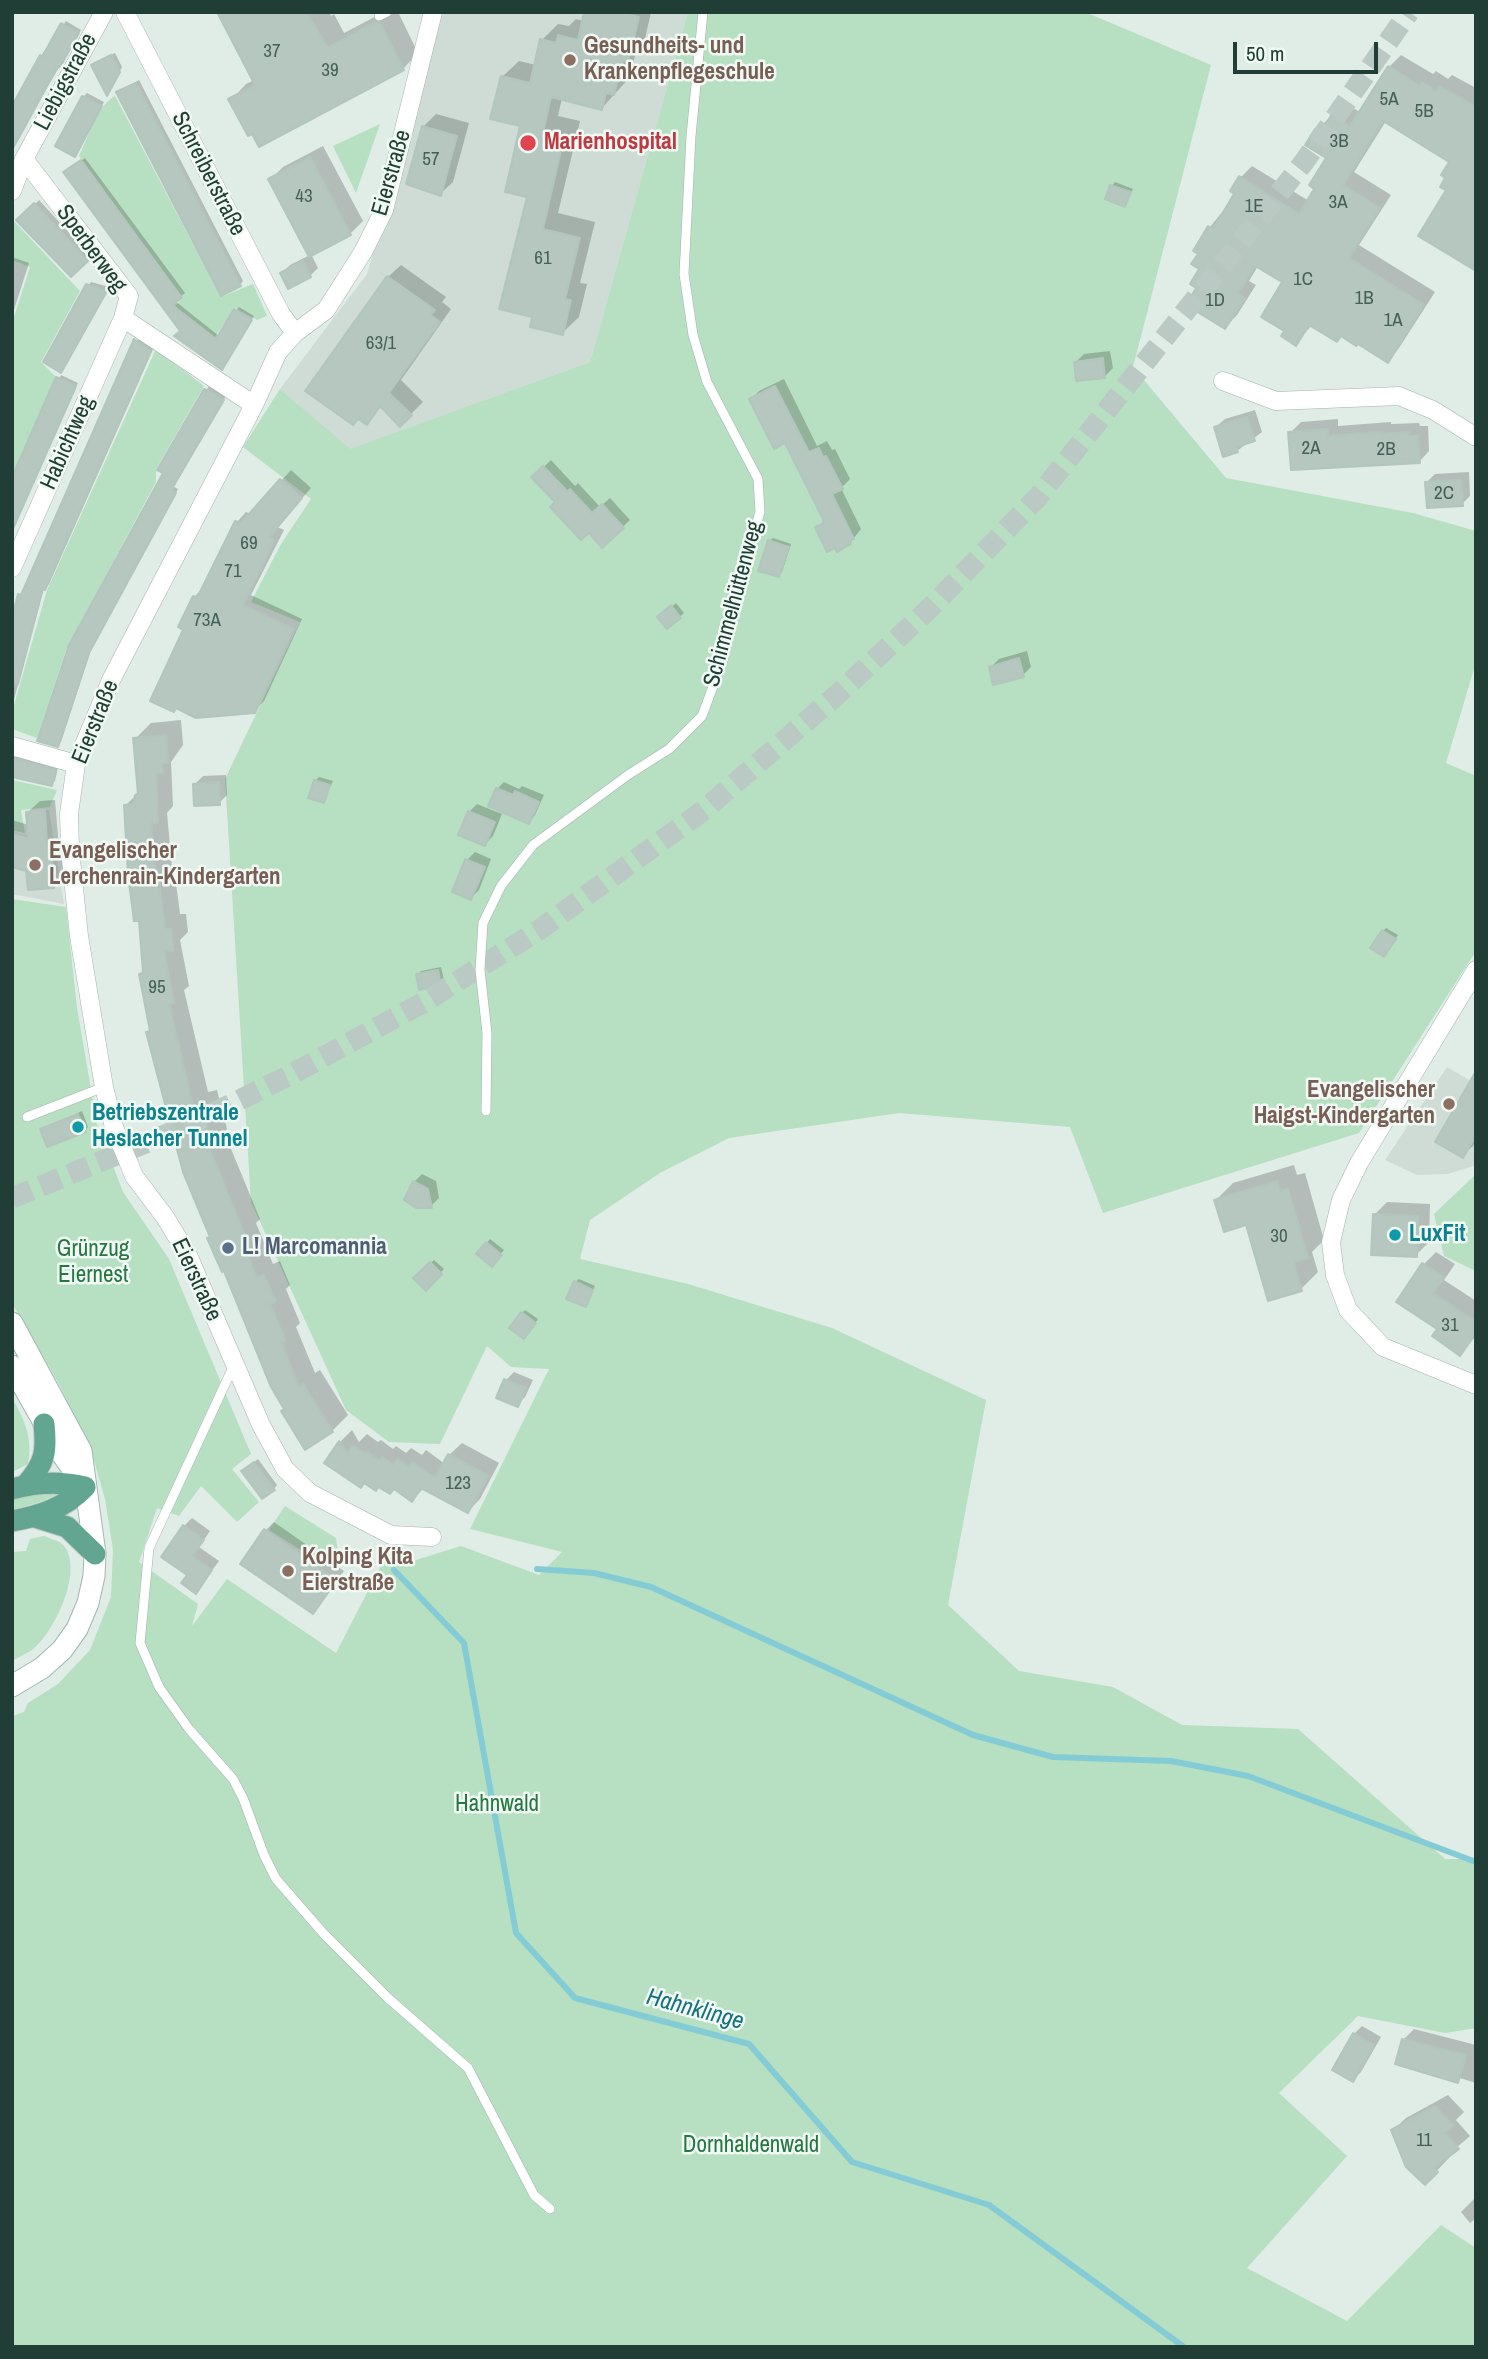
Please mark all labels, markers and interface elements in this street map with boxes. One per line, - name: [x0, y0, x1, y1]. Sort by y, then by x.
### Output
- scale bar: [1236, 28, 1381, 72]
- street label: Liebigstraße: [29, 29, 103, 135]
- place label: Gesundheits- und Krankenpflegeschule: [584, 33, 775, 87]
- text: 50 m: [1246, 39, 1284, 68]
- house number: 37: [263, 41, 281, 63]
- marker: Gesundheits- und Krankenpflegeschule: [562, 52, 578, 68]
- house number: 39: [321, 60, 339, 82]
- house number: 5A: [1379, 89, 1399, 111]
- house number: 5B: [1414, 101, 1434, 123]
- street label: Schreiberstraße: [165, 107, 251, 241]
- street label: Eierstraße: [367, 127, 417, 219]
- place label: Marienhospital: [544, 129, 677, 157]
- house number: 3B: [1329, 131, 1349, 153]
- marker: Marienhospital: [518, 133, 538, 153]
- house number: 57: [422, 149, 440, 171]
- house number: 43: [295, 186, 313, 208]
- house number: 3A: [1328, 192, 1348, 214]
- house number: 1E: [1244, 196, 1264, 218]
- street label: Sperberweg: [50, 200, 132, 298]
- house number: 61: [534, 248, 552, 270]
- house number: 1C: [1293, 269, 1313, 291]
- house number: 1B: [1354, 288, 1374, 310]
- house number: 1D: [1205, 290, 1225, 312]
- house number: 1A: [1383, 310, 1403, 332]
- house number: 63/1: [366, 333, 396, 355]
- street label: Habichtweg: [35, 392, 101, 494]
- house number: 2A: [1301, 438, 1321, 460]
- house number: 2B: [1376, 439, 1396, 461]
- house number: 2C: [1434, 483, 1454, 505]
- street label: Schimmelhüttenweg: [699, 518, 769, 690]
- house number: 69: [240, 533, 258, 555]
- house number: 71: [224, 561, 242, 583]
- house number: 73A: [193, 610, 221, 632]
- street label: Eierstraße: [67, 676, 125, 768]
- place label: Evangelischer Lerchenrain-Kindergarten: [49, 838, 281, 892]
- marker: Evangelischer Lerchenrain-Kindergarten: [27, 857, 43, 873]
- house number: 95: [148, 977, 166, 999]
- place label: Evangelischer Haigst-Kindergarten: [1254, 1077, 1435, 1131]
- marker: Evangelischer Haigst-Kindergarten: [1441, 1096, 1457, 1112]
- place label: Betriebszentrale Heslacher Tunnel: [92, 1100, 248, 1154]
- marker: Betriebszentrale Heslacher Tunnel: [70, 1119, 86, 1135]
- place label: LuxFit: [1409, 1221, 1466, 1249]
- house number: 30: [1270, 1226, 1288, 1248]
- marker: LuxFit: [1387, 1227, 1403, 1243]
- street label: Eierstraße: [165, 1234, 227, 1326]
- place label: L! Marcomannia: [242, 1234, 387, 1262]
- park label: Grünzug Eiernest: [57, 1236, 129, 1290]
- marker: L! Marcomannia: [220, 1240, 236, 1256]
- house number: 31: [1441, 1315, 1459, 1337]
- house number: 123: [445, 1473, 471, 1495]
- place label: Kolping Kita Eierstraße: [302, 1544, 413, 1598]
- marker: Kolping Kita Eierstraße: [280, 1563, 296, 1579]
- park label: Hahnwald: [455, 1791, 539, 1819]
- water label: Hahnklinge: [643, 1983, 747, 2037]
- house number: 11: [1416, 2130, 1432, 2152]
- park label: Dornhaldenwald: [683, 2132, 819, 2160]

